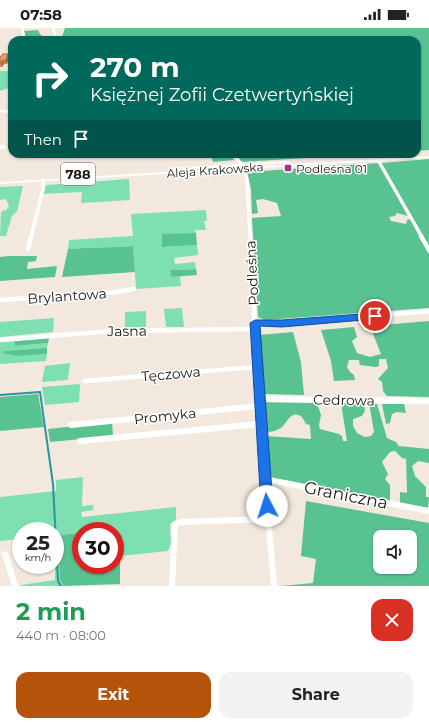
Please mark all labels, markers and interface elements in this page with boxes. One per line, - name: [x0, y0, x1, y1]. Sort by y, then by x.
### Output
- text: 07:58: [20, 5, 62, 24]
- text: 270 m: [90, 50, 180, 84]
- icon: right: [24, 52, 76, 104]
- text: Księżnej Zofii Czetwertyńskiej: [90, 84, 354, 106]
- icon: arrive: [70, 128, 92, 150]
- text: Then: [24, 130, 62, 149]
- street label: Aleja Krakowska: [166, 159, 264, 181]
- place label: Podleśna 01: [296, 161, 367, 176]
- road number: 788: [61, 163, 95, 185]
- marker: Podleśna 01: [283, 163, 293, 173]
- street label: Podleśna: [241, 240, 263, 306]
- street label: Brylantowa: [27, 284, 107, 308]
- pin: [358, 299, 392, 333]
- icon: arrive: [364, 305, 386, 327]
- street label: Jasna: [106, 322, 147, 340]
- street label: Tęczowa: [141, 362, 201, 386]
- street label: Cedrowa: [313, 390, 375, 410]
- street label: Promyka: [133, 404, 197, 428]
- street label: Graniczna: [302, 477, 390, 513]
- position arrow: [246, 485, 288, 527]
- speed limit sign: 30: [72, 522, 124, 574]
- map controls: [373, 530, 417, 574]
- button: sound: [373, 530, 417, 574]
- text: 25: [26, 531, 50, 555]
- text: km/h: [25, 551, 51, 564]
- text: 2 min: [16, 597, 86, 626]
- button: close: [371, 599, 413, 641]
- text: 440 m · 08:00: [16, 627, 106, 643]
- button: Exit: [16, 672, 211, 718]
- button: Share: [219, 672, 413, 718]

